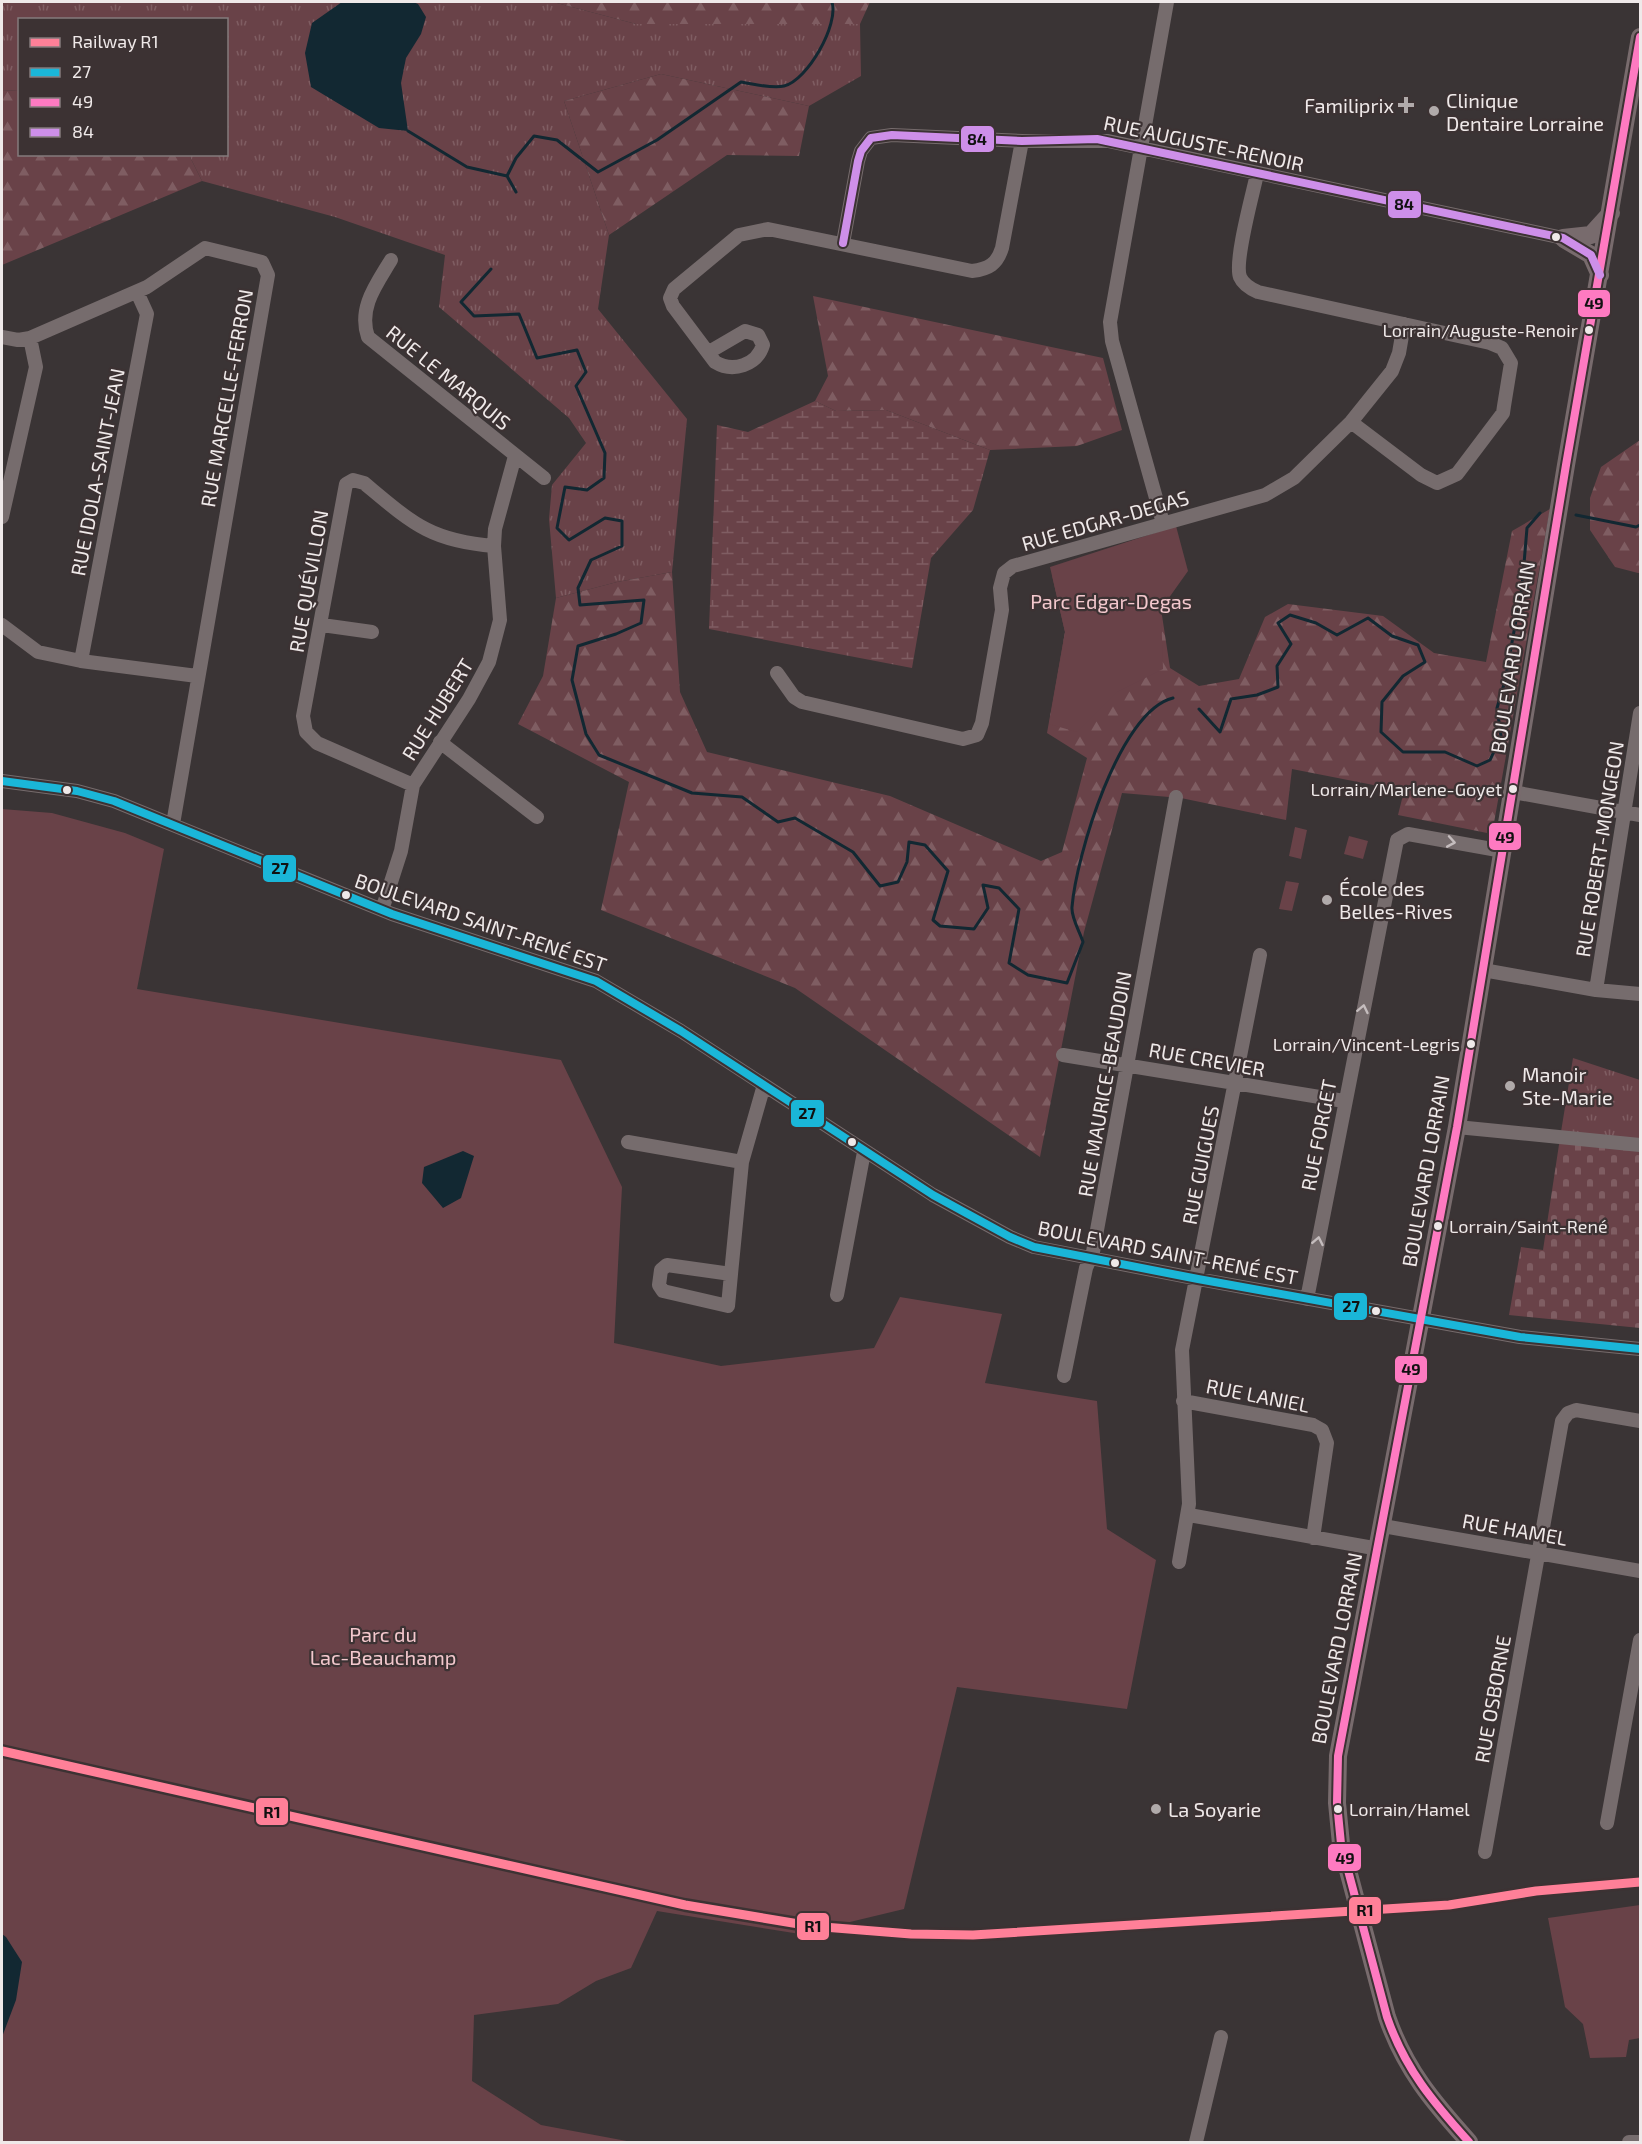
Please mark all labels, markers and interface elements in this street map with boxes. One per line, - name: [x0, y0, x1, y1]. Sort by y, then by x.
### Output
- legend: [18, 18, 228, 156]
- text: Railway R1: [72, 30, 159, 52]
- text: 27: [72, 60, 91, 82]
- place label: Clinique Dentaire Lorraine: [1446, 88, 1604, 135]
- text: 49: [72, 90, 93, 112]
- place label: Familiprix: [1304, 93, 1394, 117]
- marker: Familiprix: [1399, 98, 1413, 112]
- marker: Clinique Dentaire Lorraine: [1427, 104, 1441, 118]
- street label: RUE AUGUSTE-RENOIR: [1102, 110, 1306, 176]
- text: 84: [72, 120, 94, 142]
- line badge: 84: [960, 125, 995, 153]
- text: 84: [967, 129, 987, 148]
- line badge: 84: [1387, 190, 1422, 219]
- text: 84: [1394, 194, 1414, 213]
- unlabelled marker: [1550, 231, 1562, 243]
- street label: RUE MARCELLE-FERRON: [195, 287, 257, 509]
- line badge: 49: [1577, 289, 1611, 318]
- text: 49: [1584, 293, 1604, 312]
- place label: Lorrain/Auguste-Renoir: [1382, 319, 1578, 341]
- street label: RUE LE MARQUIS: [382, 320, 516, 434]
- marker: Lorrain/Auguste-Renoir: [1583, 324, 1595, 336]
- street label: RUE IDOLA-SAINT-JEAN: [65, 366, 129, 578]
- street label: RUE EDGAR-DEGAS: [1019, 485, 1191, 555]
- street label: RUE QUÉVILLON: [284, 508, 332, 654]
- street label: BOULEVARD LORRAIN: [1485, 559, 1539, 755]
- park label: Parc Edgar-Degas: [1030, 589, 1192, 613]
- street label: RUE HUBERT: [396, 653, 478, 764]
- street label: RUE ROBERT-MONGEON: [1570, 739, 1628, 959]
- place label: Lorrain/Marlene-Goyet: [1311, 778, 1502, 800]
- marker: Lorrain/Marlene-Goyet: [1507, 783, 1519, 795]
- unlabelled marker: [61, 784, 73, 796]
- line badge: 49: [1488, 822, 1522, 851]
- text: 49: [1495, 827, 1515, 846]
- one-way arrow: [1446, 835, 1456, 848]
- line badge: 27: [262, 854, 297, 883]
- text: 27: [271, 858, 289, 877]
- street label: BOULEVARD SAINT-RENÉ EST: [352, 868, 610, 977]
- place label: École des Belles-Rives: [1339, 876, 1453, 923]
- unlabelled marker: [340, 889, 352, 901]
- marker: École des Belles-Rives: [1320, 893, 1334, 907]
- street label: RUE MAURICE-BEAUDOIN: [1072, 969, 1136, 1199]
- one-way arrow: [1356, 1004, 1369, 1014]
- place label: Lorrain/Vincent-Legris: [1273, 1033, 1460, 1055]
- street label: RUE CREVIER: [1147, 1037, 1267, 1081]
- marker: Lorrain/Vincent-Legris: [1465, 1038, 1477, 1050]
- place label: Manoir Ste-Marie: [1522, 1062, 1613, 1109]
- street label: BOULEVARD LORRAIN: [1396, 1073, 1454, 1269]
- street label: RUE FORGET: [1295, 1077, 1341, 1193]
- marker: Manoir Ste-Marie: [1503, 1079, 1517, 1093]
- line badge: 27: [790, 1099, 825, 1128]
- text: 27: [798, 1103, 816, 1122]
- street label: RUE GUIGUES: [1177, 1103, 1223, 1227]
- unlabelled marker: [846, 1136, 858, 1148]
- street label: BOULEVARD SAINT-RENÉ EST: [1036, 1215, 1300, 1289]
- place label: Lorrain/Saint-René: [1449, 1215, 1608, 1237]
- marker: Lorrain/Saint-René: [1432, 1220, 1444, 1232]
- one-way arrow: [1311, 1237, 1324, 1247]
- unlabelled marker: [1109, 1257, 1121, 1269]
- line badge: 27: [1333, 1292, 1368, 1321]
- text: 27: [1342, 1296, 1360, 1315]
- unlabelled marker: [1370, 1305, 1382, 1317]
- line badge: 49: [1394, 1355, 1428, 1384]
- text: 49: [1401, 1359, 1421, 1378]
- street label: RUE LANIEL: [1204, 1373, 1312, 1417]
- street label: RUE HAMEL: [1461, 1508, 1569, 1550]
- street label: BOULEVARD LORRAIN: [1306, 1550, 1366, 1746]
- park label: Parc du Lac-Beauchamp: [310, 1622, 456, 1669]
- street label: RUE OSBORNE: [1469, 1633, 1515, 1765]
- line badge: R1: [255, 1797, 289, 1826]
- place label: La Soyarie: [1168, 1797, 1261, 1821]
- place label: Lorrain/Hamel: [1349, 1798, 1470, 1820]
- text: R1: [263, 1802, 281, 1821]
- marker: La Soyarie: [1149, 1802, 1163, 1816]
- marker: Lorrain/Hamel: [1332, 1803, 1344, 1815]
- line badge: 49: [1327, 1843, 1362, 1872]
- text: 49: [1335, 1848, 1355, 1867]
- line badge: R1: [1348, 1896, 1382, 1925]
- text: R1: [1356, 1900, 1374, 1919]
- line badge: R1: [796, 1912, 830, 1941]
- text: R1: [804, 1916, 822, 1935]

